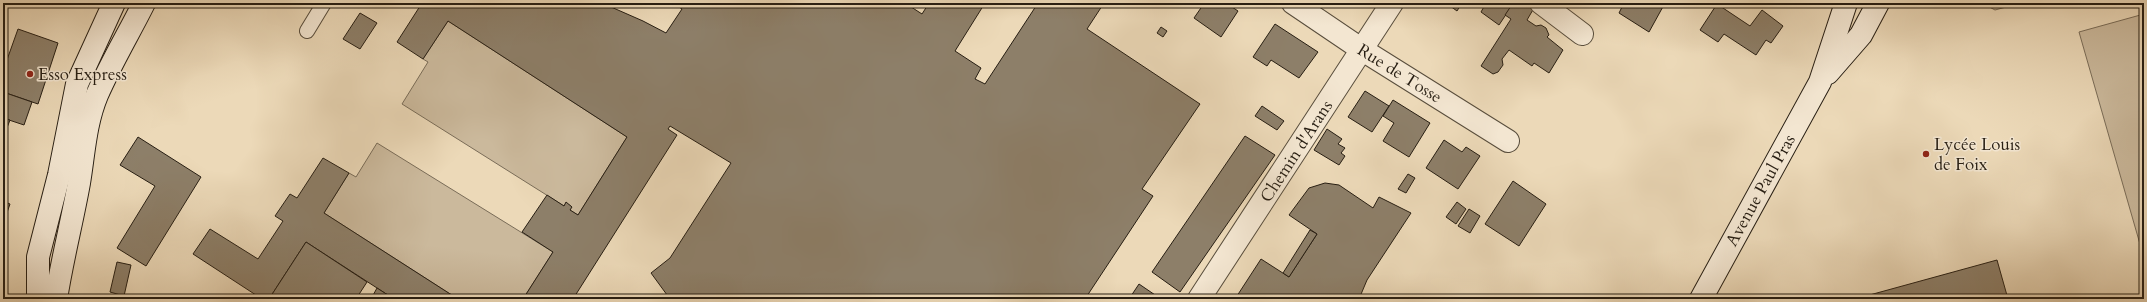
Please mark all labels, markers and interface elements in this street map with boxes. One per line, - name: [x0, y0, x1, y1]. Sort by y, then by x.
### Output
- street label: Rue de Tosse: [1353, 38, 1446, 108]
- place label: Esso Express: [38, 63, 127, 86]
- marker: Esso Express: [25, 69, 35, 79]
- street label: Chemin d'Arans: [1255, 96, 1338, 207]
- street label: Avenue Paul Pras: [1720, 130, 1801, 250]
- place label: Lycée Louis de Foix: [1934, 133, 2021, 176]
- marker: Lycée Louis de Foix: [1921, 149, 1931, 159]

